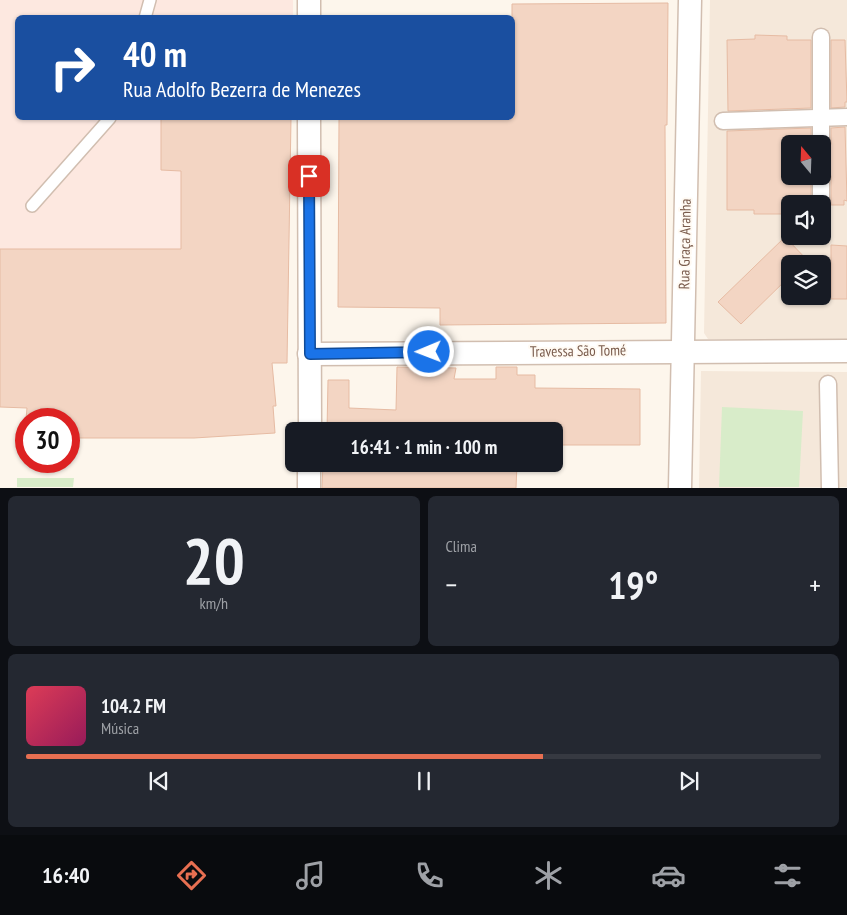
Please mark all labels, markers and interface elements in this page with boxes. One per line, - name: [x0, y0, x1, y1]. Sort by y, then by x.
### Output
- text: 40 m: [123, 31, 187, 77]
- icon: right: [40, 35, 105, 100]
- text: Rua Adolfo Bezerra de Menezes: [123, 75, 361, 103]
- north arrow: [781, 135, 831, 185]
- map controls: [781, 135, 831, 305]
- pin: [288, 155, 330, 197]
- icon: arrive: [295, 162, 323, 190]
- button: sound: [781, 195, 831, 245]
- street label: Rua Graça Aranha: [674, 198, 695, 290]
- button: layers: [781, 255, 831, 305]
- position arrow: [402, 325, 454, 377]
- street label: Travessa São Tomé: [530, 340, 626, 361]
- speed limit sign: 30: [15, 408, 80, 473]
- text: 16:41 · 1 min · 100 m: [351, 435, 497, 459]
- text: 20: [183, 518, 245, 602]
- text: Clima: [446, 536, 477, 556]
- text: 19°: [608, 560, 658, 609]
- text: −: [446, 566, 457, 603]
- text: +: [809, 566, 821, 603]
- text: km/h: [200, 593, 228, 613]
- text: 104.2 FM: [101, 694, 166, 718]
- text: Música: [101, 718, 139, 738]
- icon: previous: [145, 767, 173, 795]
- icon: pause: [410, 767, 438, 795]
- icon: next: [675, 767, 703, 795]
- icon: directions: [174, 858, 209, 893]
- icon: music: [293, 858, 328, 893]
- icon: phone: [412, 858, 447, 893]
- icon: climate: [531, 858, 566, 893]
- icon: car: [651, 858, 686, 893]
- icon: filters: [770, 858, 805, 893]
- text: 16:40: [42, 861, 90, 889]

